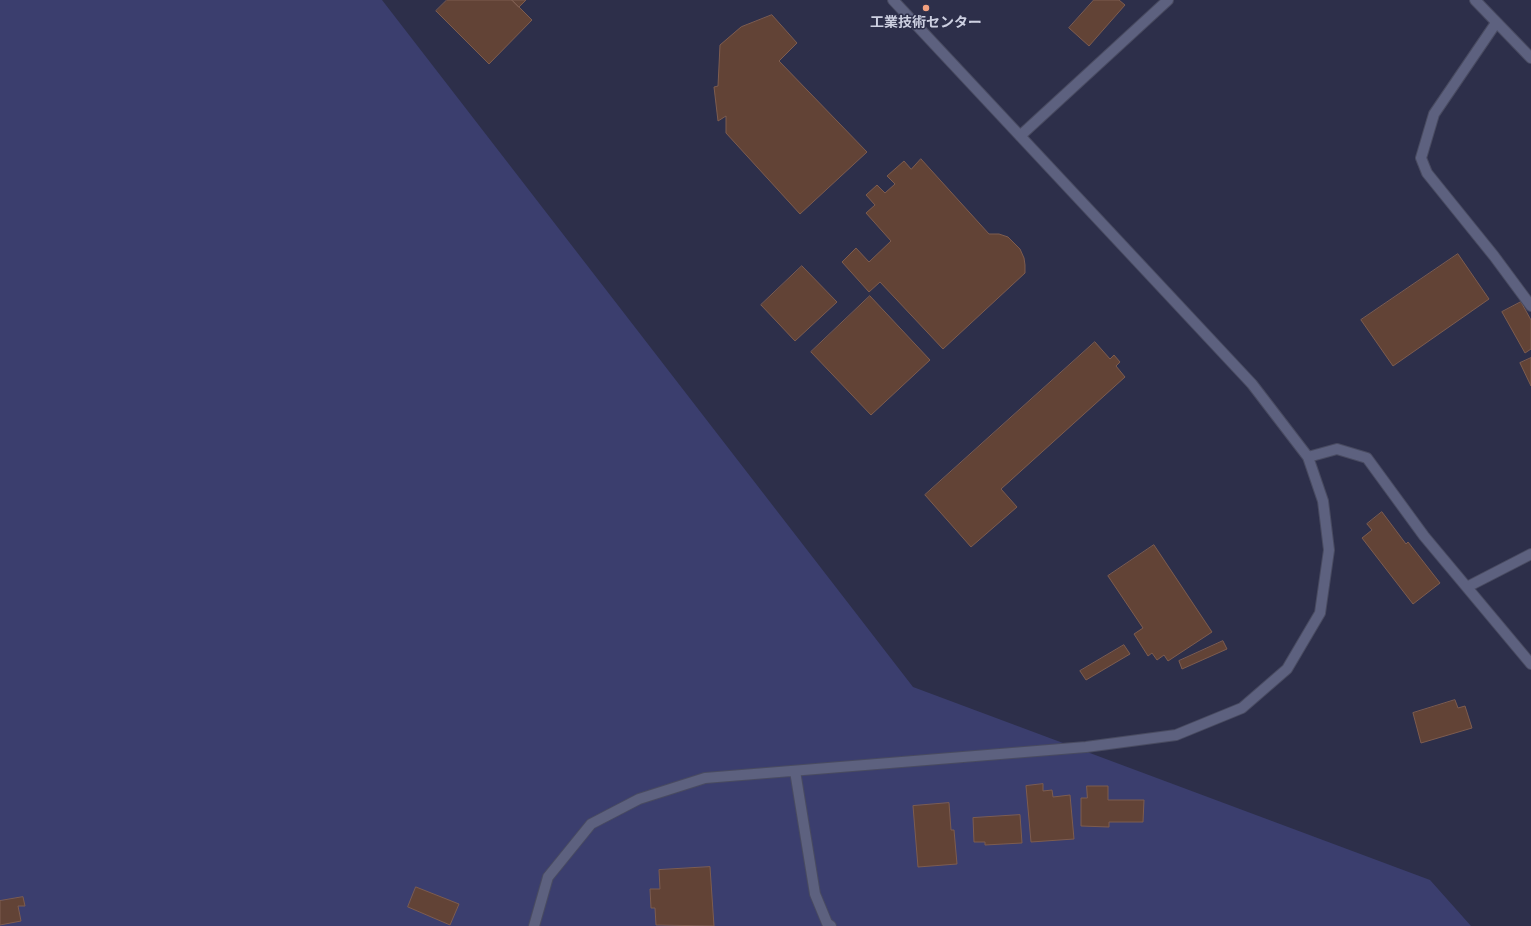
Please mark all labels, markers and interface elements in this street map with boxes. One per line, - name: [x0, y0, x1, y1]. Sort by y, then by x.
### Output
- marker: 工業技術センター: [921, 3, 931, 13]
- place label: 工業技術センター: [870, 15, 982, 31]

